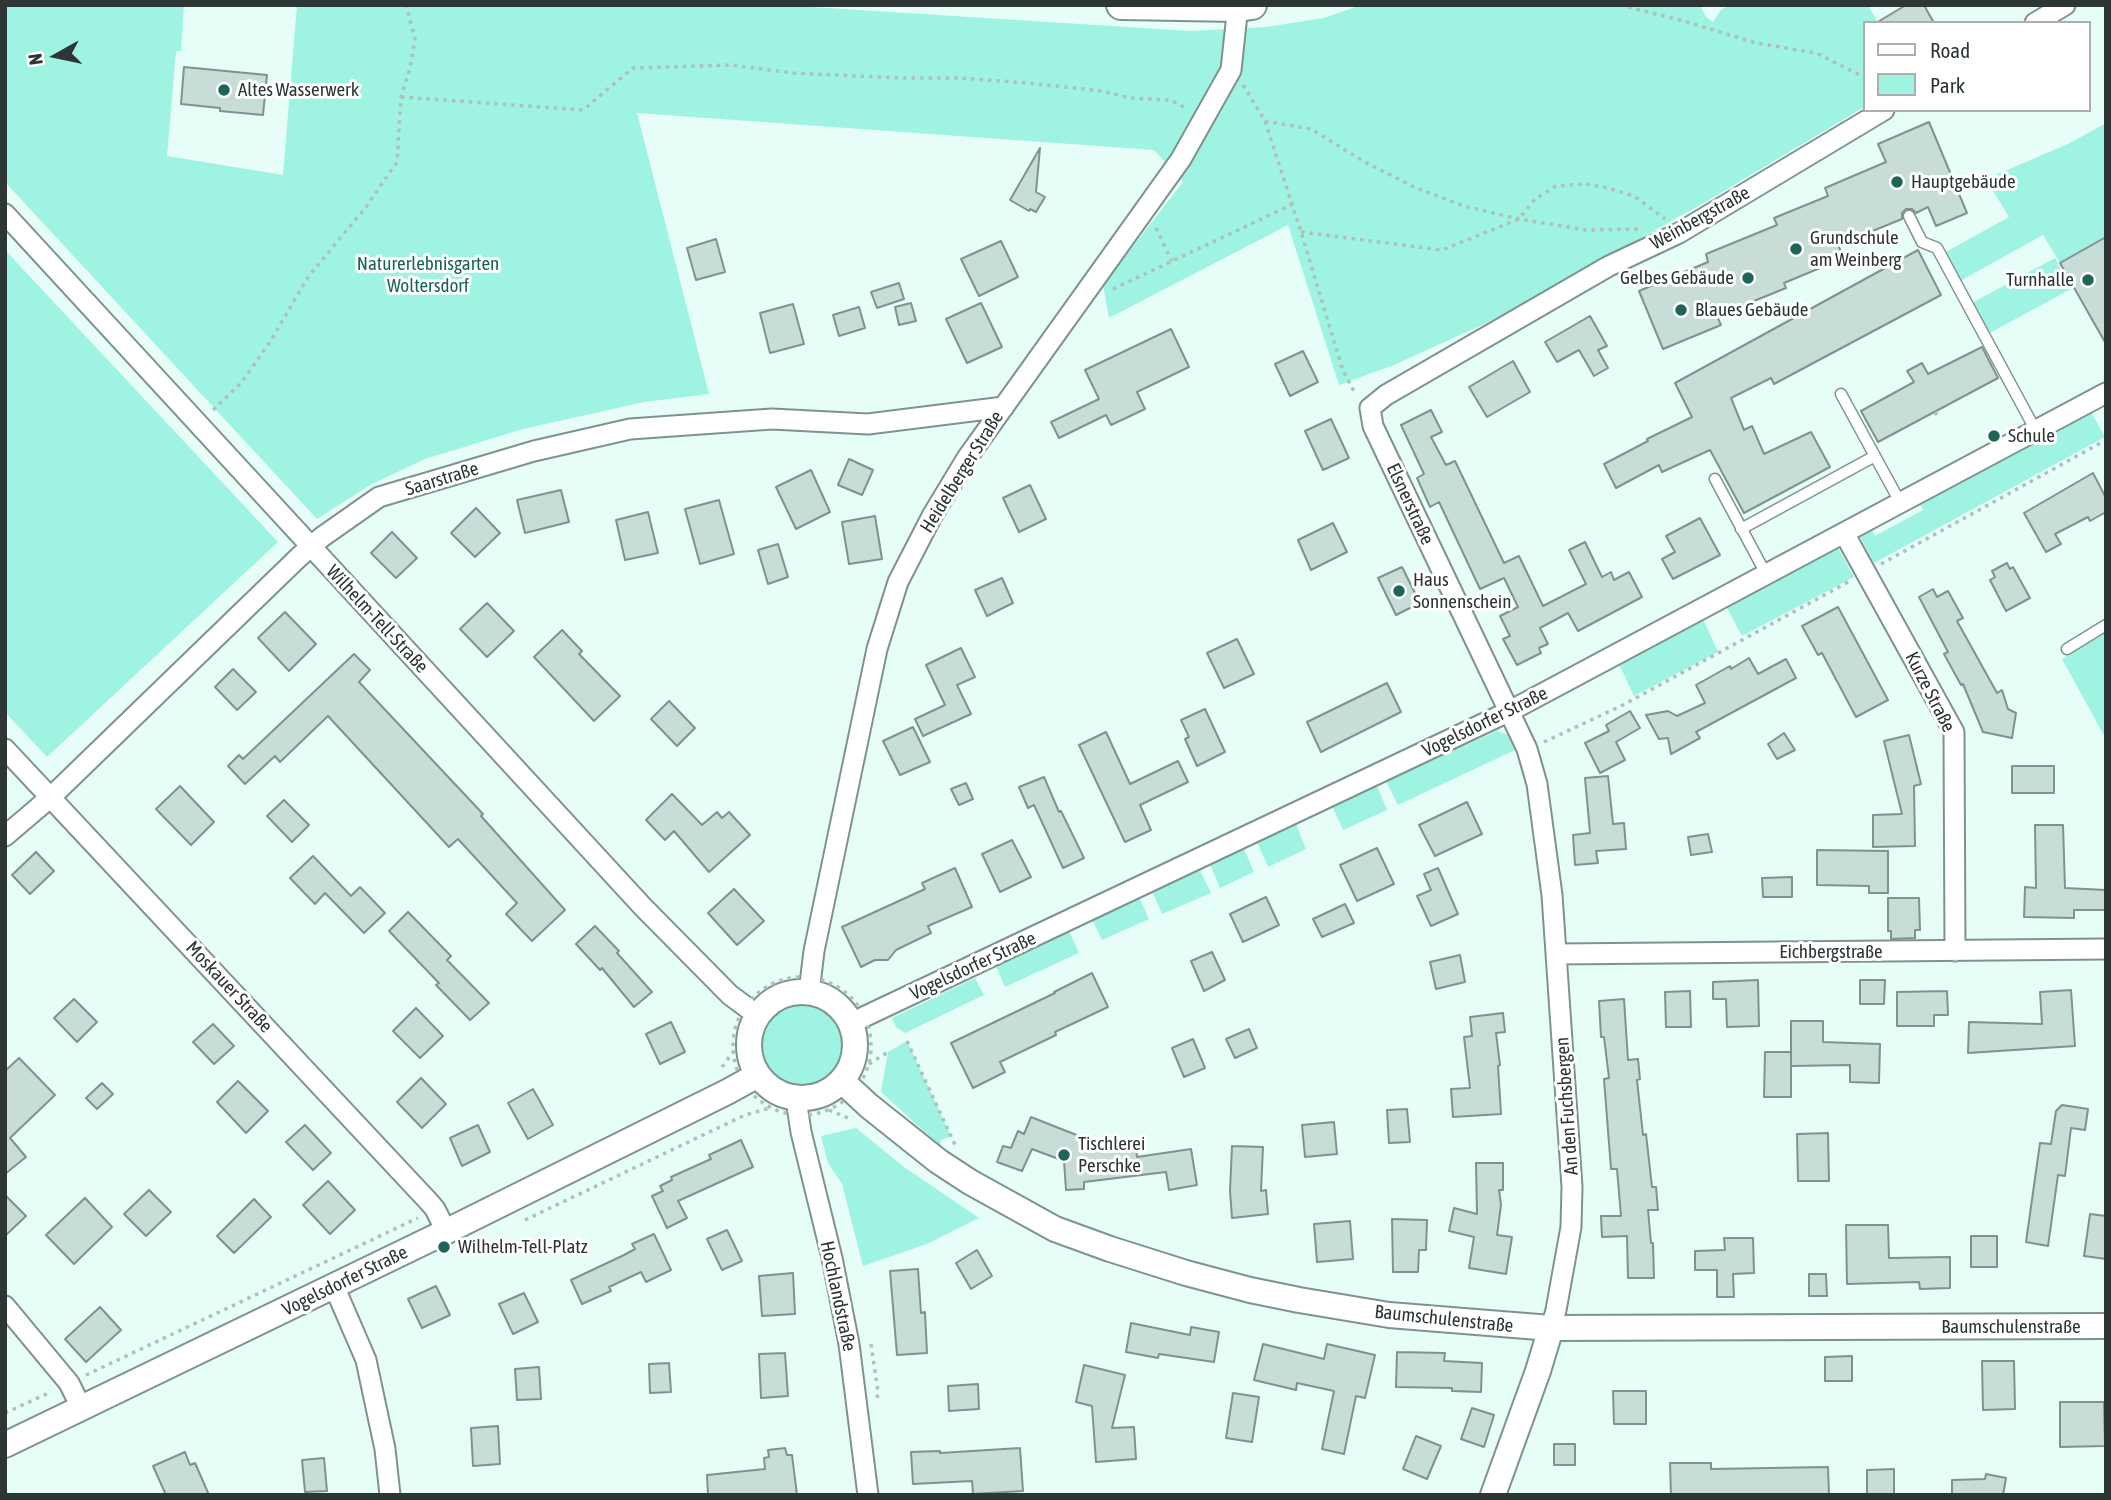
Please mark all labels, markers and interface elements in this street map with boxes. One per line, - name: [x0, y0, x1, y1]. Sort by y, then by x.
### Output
- north arrow: [21, 21, 91, 91]
- legend: [1862, 21, 2090, 112]
- text: Road: [1930, 38, 1970, 62]
- text: N: [24, 52, 47, 67]
- text: Park: [1930, 73, 1965, 97]
- place label: Altes Wasserwerk: [238, 79, 359, 101]
- marker: Altes Wasserwerk: [216, 82, 232, 98]
- place label: Hauptgebäude: [1911, 171, 2016, 193]
- marker: Hauptgebäude: [1889, 174, 1905, 190]
- street label: Weinbergstraße: [1646, 181, 1754, 255]
- place label: Grundschule am Weinberg: [1810, 227, 1901, 271]
- marker: Grundschule am Weinberg: [1788, 241, 1804, 257]
- park label: Naturerlebnisgarten Woltersdorf: [357, 253, 499, 297]
- place label: Gelbes Gebäude: [1620, 267, 1734, 289]
- place label: Turnhalle: [2006, 269, 2074, 291]
- marker: Gelbes Gebäude: [1740, 270, 1756, 286]
- marker: Turnhalle: [2080, 272, 2096, 288]
- place label: Blaues Gebäude: [1695, 299, 1808, 321]
- marker: Blaues Gebäude: [1673, 302, 1689, 318]
- street label: Heidelberger Straße: [915, 407, 1009, 537]
- place label: Schule: [2008, 425, 2055, 447]
- marker: Schule: [1986, 428, 2002, 444]
- street label: Saarstraße: [403, 457, 481, 501]
- street label: Elsnerstraße: [1381, 460, 1439, 548]
- street label: Wilhelm-Tell-Straße: [321, 560, 433, 678]
- place label: Haus Sonnenschein: [1413, 569, 1511, 613]
- marker: Haus Sonnenschein: [1391, 583, 1407, 599]
- street label: Kurze Straße: [1900, 648, 1960, 736]
- street label: Vogelsdorfer Straße: [1419, 682, 1551, 762]
- street label: Vogelsdorfer Straße: [906, 927, 1040, 1005]
- street label: Moskauer Straße: [181, 937, 277, 1037]
- street label: Eichbergstraße: [1779, 941, 1883, 963]
- street label: An den Fuchsbergen: [1551, 1036, 1583, 1176]
- place label: Tischlerei Perschke: [1078, 1133, 1145, 1177]
- marker: Tischlerei Perschke: [1056, 1147, 1072, 1163]
- place label: Wilhelm-Tell-Platz: [458, 1236, 588, 1258]
- marker: Wilhelm-Tell-Platz: [436, 1239, 452, 1255]
- street label: Hochlandstraße: [815, 1239, 861, 1353]
- street label: Vogelsdorfer Straße: [279, 1241, 411, 1321]
- street label: Baumschulenstraße: [1374, 1300, 1514, 1338]
- street label: Baumschulenstraße: [1941, 1316, 2081, 1338]

